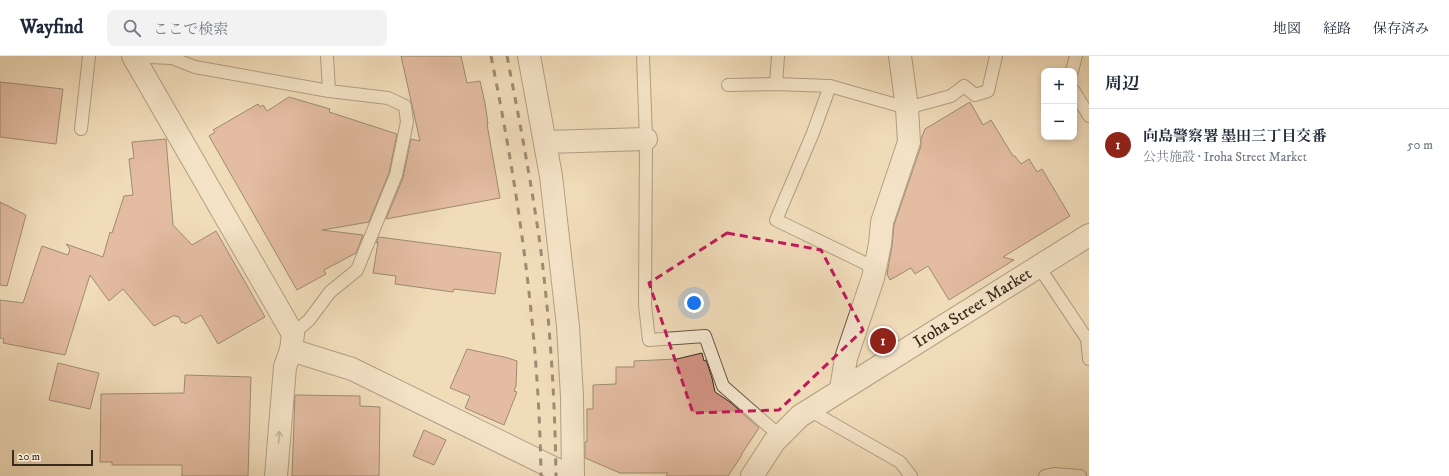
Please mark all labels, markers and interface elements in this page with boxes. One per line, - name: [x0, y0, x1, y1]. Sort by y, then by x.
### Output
- search box: [107, 10, 387, 46]
- text: Wayfind: [20, 16, 83, 39]
- icon: search: [121, 17, 143, 39]
- text: ここで検索: [153, 20, 228, 39]
- text: 地図: [1273, 20, 1301, 38]
- text: 経路: [1323, 20, 1351, 38]
- text: 保存済み: [1373, 20, 1429, 38]
- map controls: [1041, 68, 1077, 140]
- button: +: [1041, 68, 1077, 104]
- text: 周辺: [1105, 73, 1139, 95]
- button: −: [1041, 104, 1077, 140]
- text: 向島警察署 墨田三丁目交番: [1143, 127, 1326, 146]
- text: 1: [1116, 137, 1120, 153]
- text: 50 m: [1407, 137, 1433, 153]
- text: 公共施設 · Iroha Street Market: [1143, 149, 1307, 165]
- street label: Iroha Street Market: [910, 262, 1036, 353]
- your location: [684, 293, 704, 313]
- pin: 1: [870, 326, 896, 356]
- one-way arrow: [276, 431, 283, 444]
- scale bar: [12, 448, 93, 467]
- text: 20 m: [18, 450, 40, 464]

